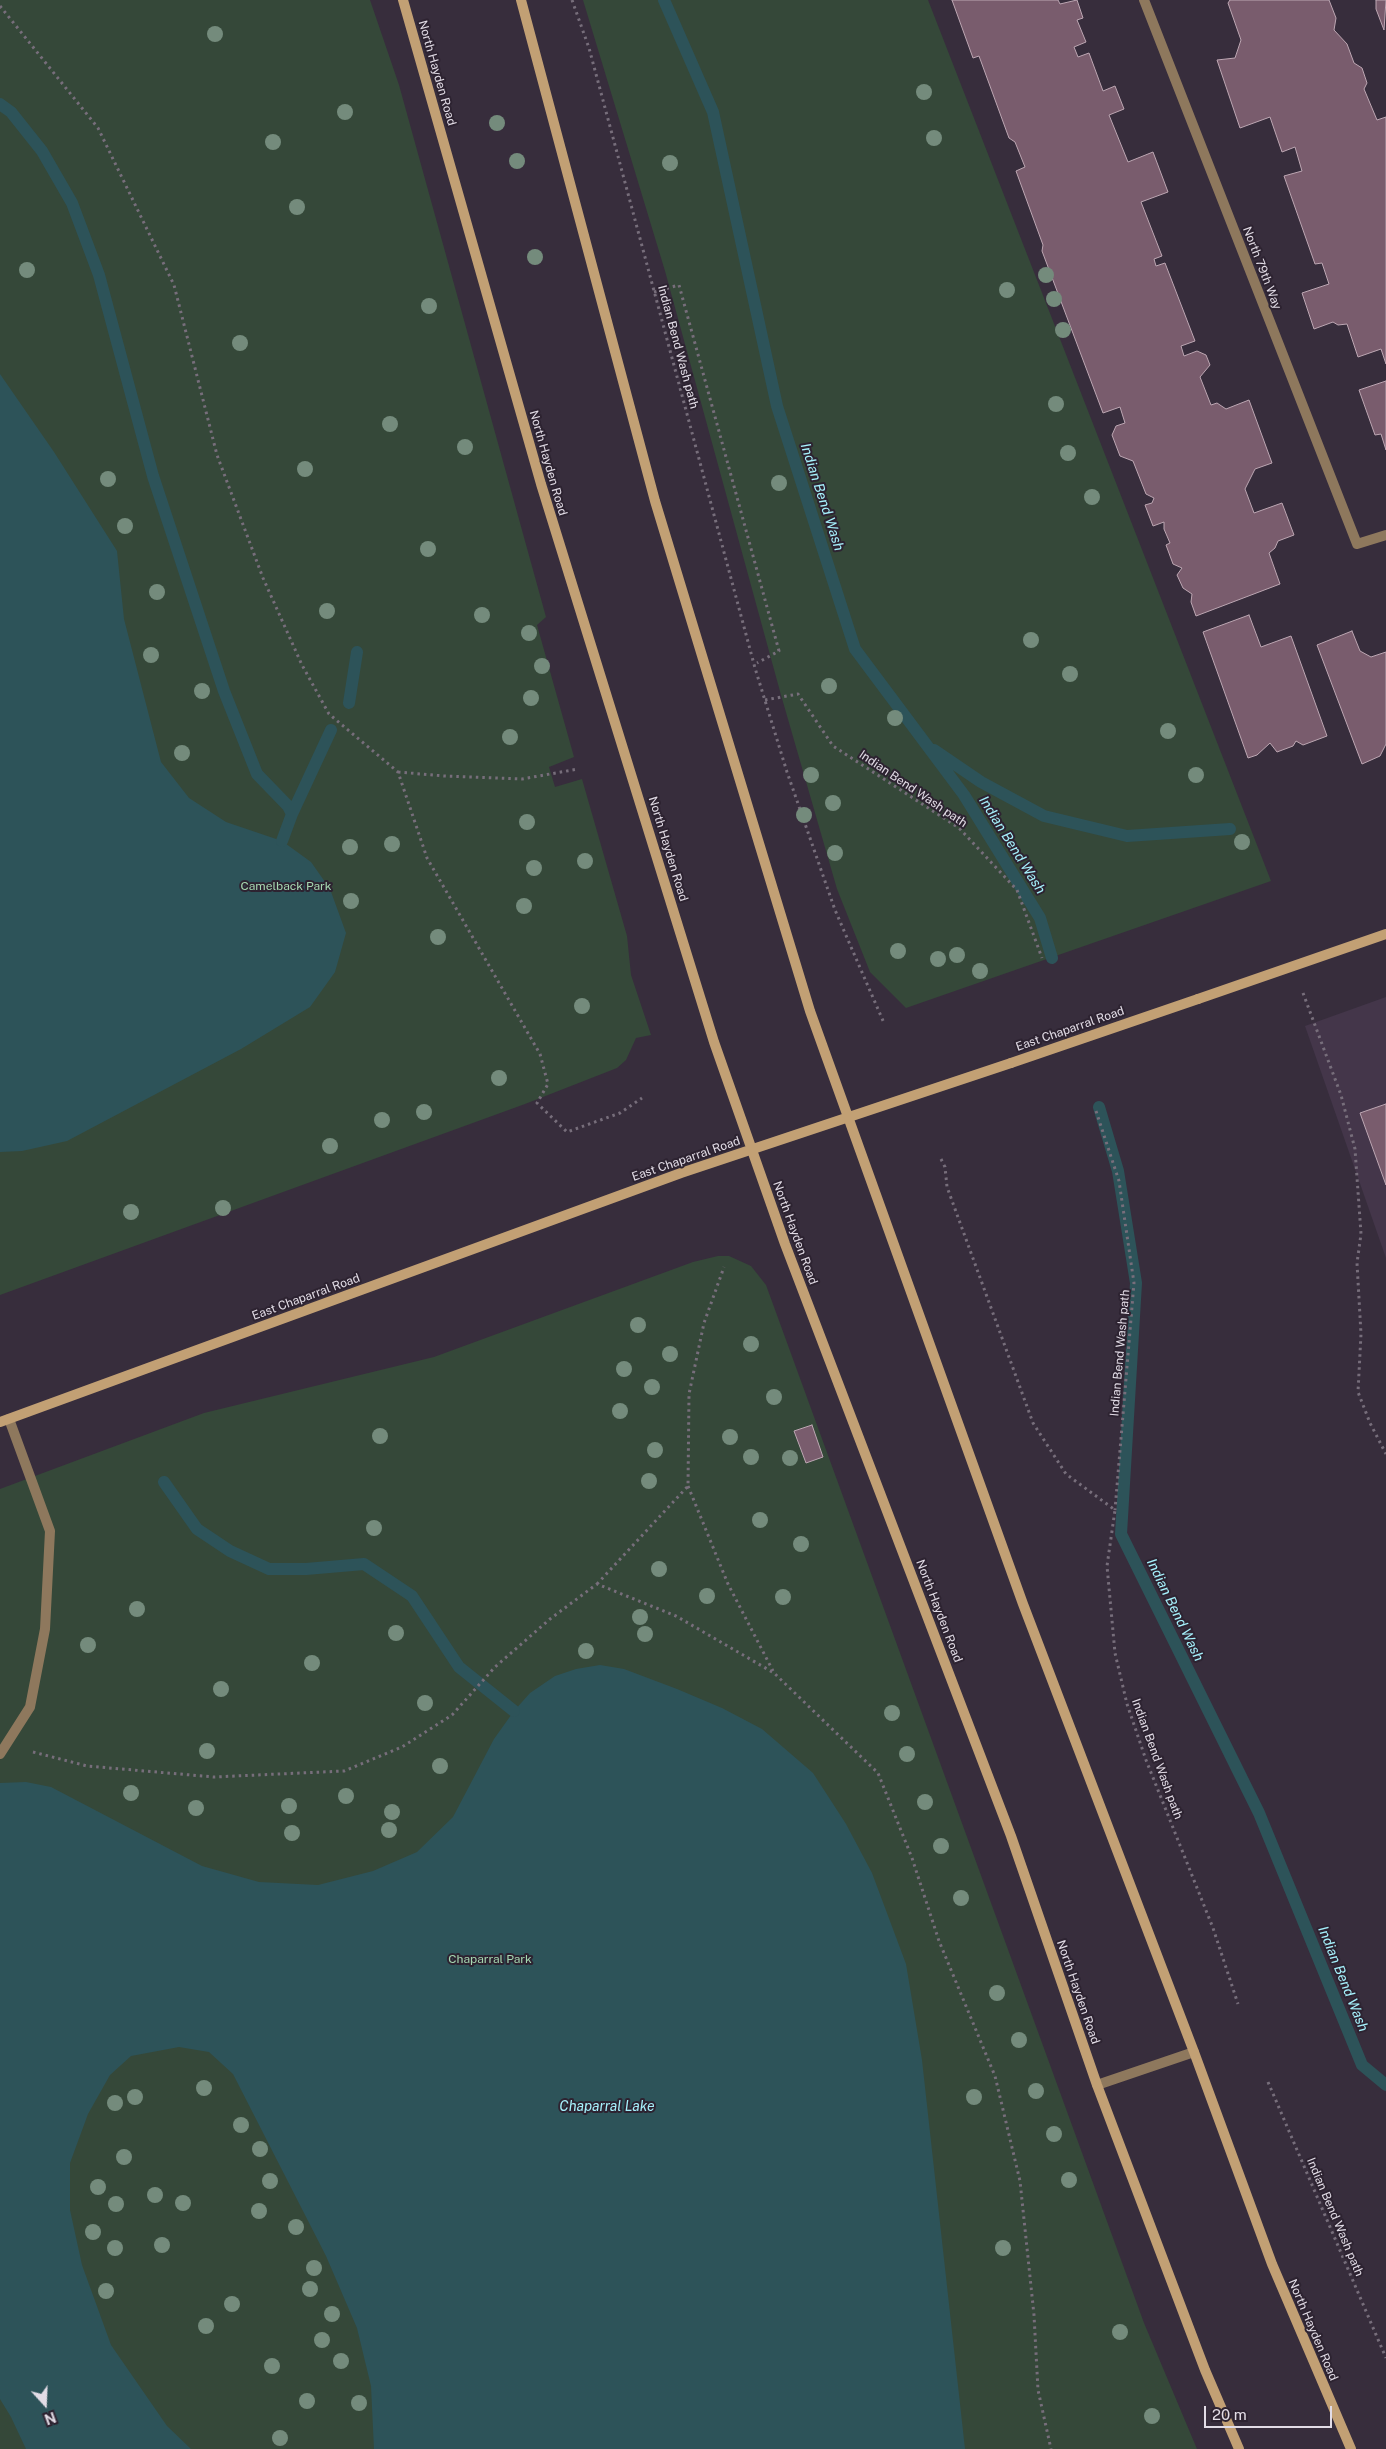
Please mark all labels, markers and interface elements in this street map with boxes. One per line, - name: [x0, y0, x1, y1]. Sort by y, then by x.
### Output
- street label: North Hayden Road: [415, 19, 459, 127]
- street label: North 79th Way: [1240, 225, 1284, 311]
- street label: Indian Bend Wash path: [655, 284, 701, 410]
- street label: North Hayden Road: [526, 409, 570, 517]
- water label: Indian Bend Wash: [797, 441, 847, 553]
- street label: Indian Bend Wash path: [856, 747, 970, 831]
- water label: Indian Bend Wash: [975, 793, 1049, 897]
- street label: North Hayden Road: [645, 795, 691, 903]
- park label: Camelback Park: [241, 879, 331, 893]
- street label: East Chaparral Road: [1014, 1004, 1126, 1054]
- street label: East Chaparral Road: [630, 1134, 742, 1184]
- street label: North Hayden Road: [770, 1179, 820, 1287]
- street label: East Chaparral Road: [250, 1271, 362, 1323]
- street label: Indian Bend Wash path: [1107, 1289, 1133, 1417]
- water label: Indian Bend Wash: [1143, 1556, 1207, 1664]
- street label: North Hayden Road: [913, 1558, 965, 1664]
- street label: Indian Bend Wash path: [1128, 1697, 1186, 1821]
- water label: Indian Bend Wash: [1314, 1924, 1372, 2034]
- street label: North Hayden Road: [1053, 1938, 1103, 2046]
- park label: Chaparral Park: [448, 1952, 532, 1966]
- water label: Chaparral Lake: [559, 2099, 655, 2115]
- street label: Indian Bend Wash path: [1303, 2156, 1367, 2278]
- street label: North Hayden Road: [1285, 2277, 1341, 2383]
- north arrow: [20, 2379, 70, 2429]
- scale bar: [1206, 2396, 1334, 2428]
- text: 20 m: [1212, 2406, 1247, 2423]
- text: N: [42, 2409, 58, 2427]

